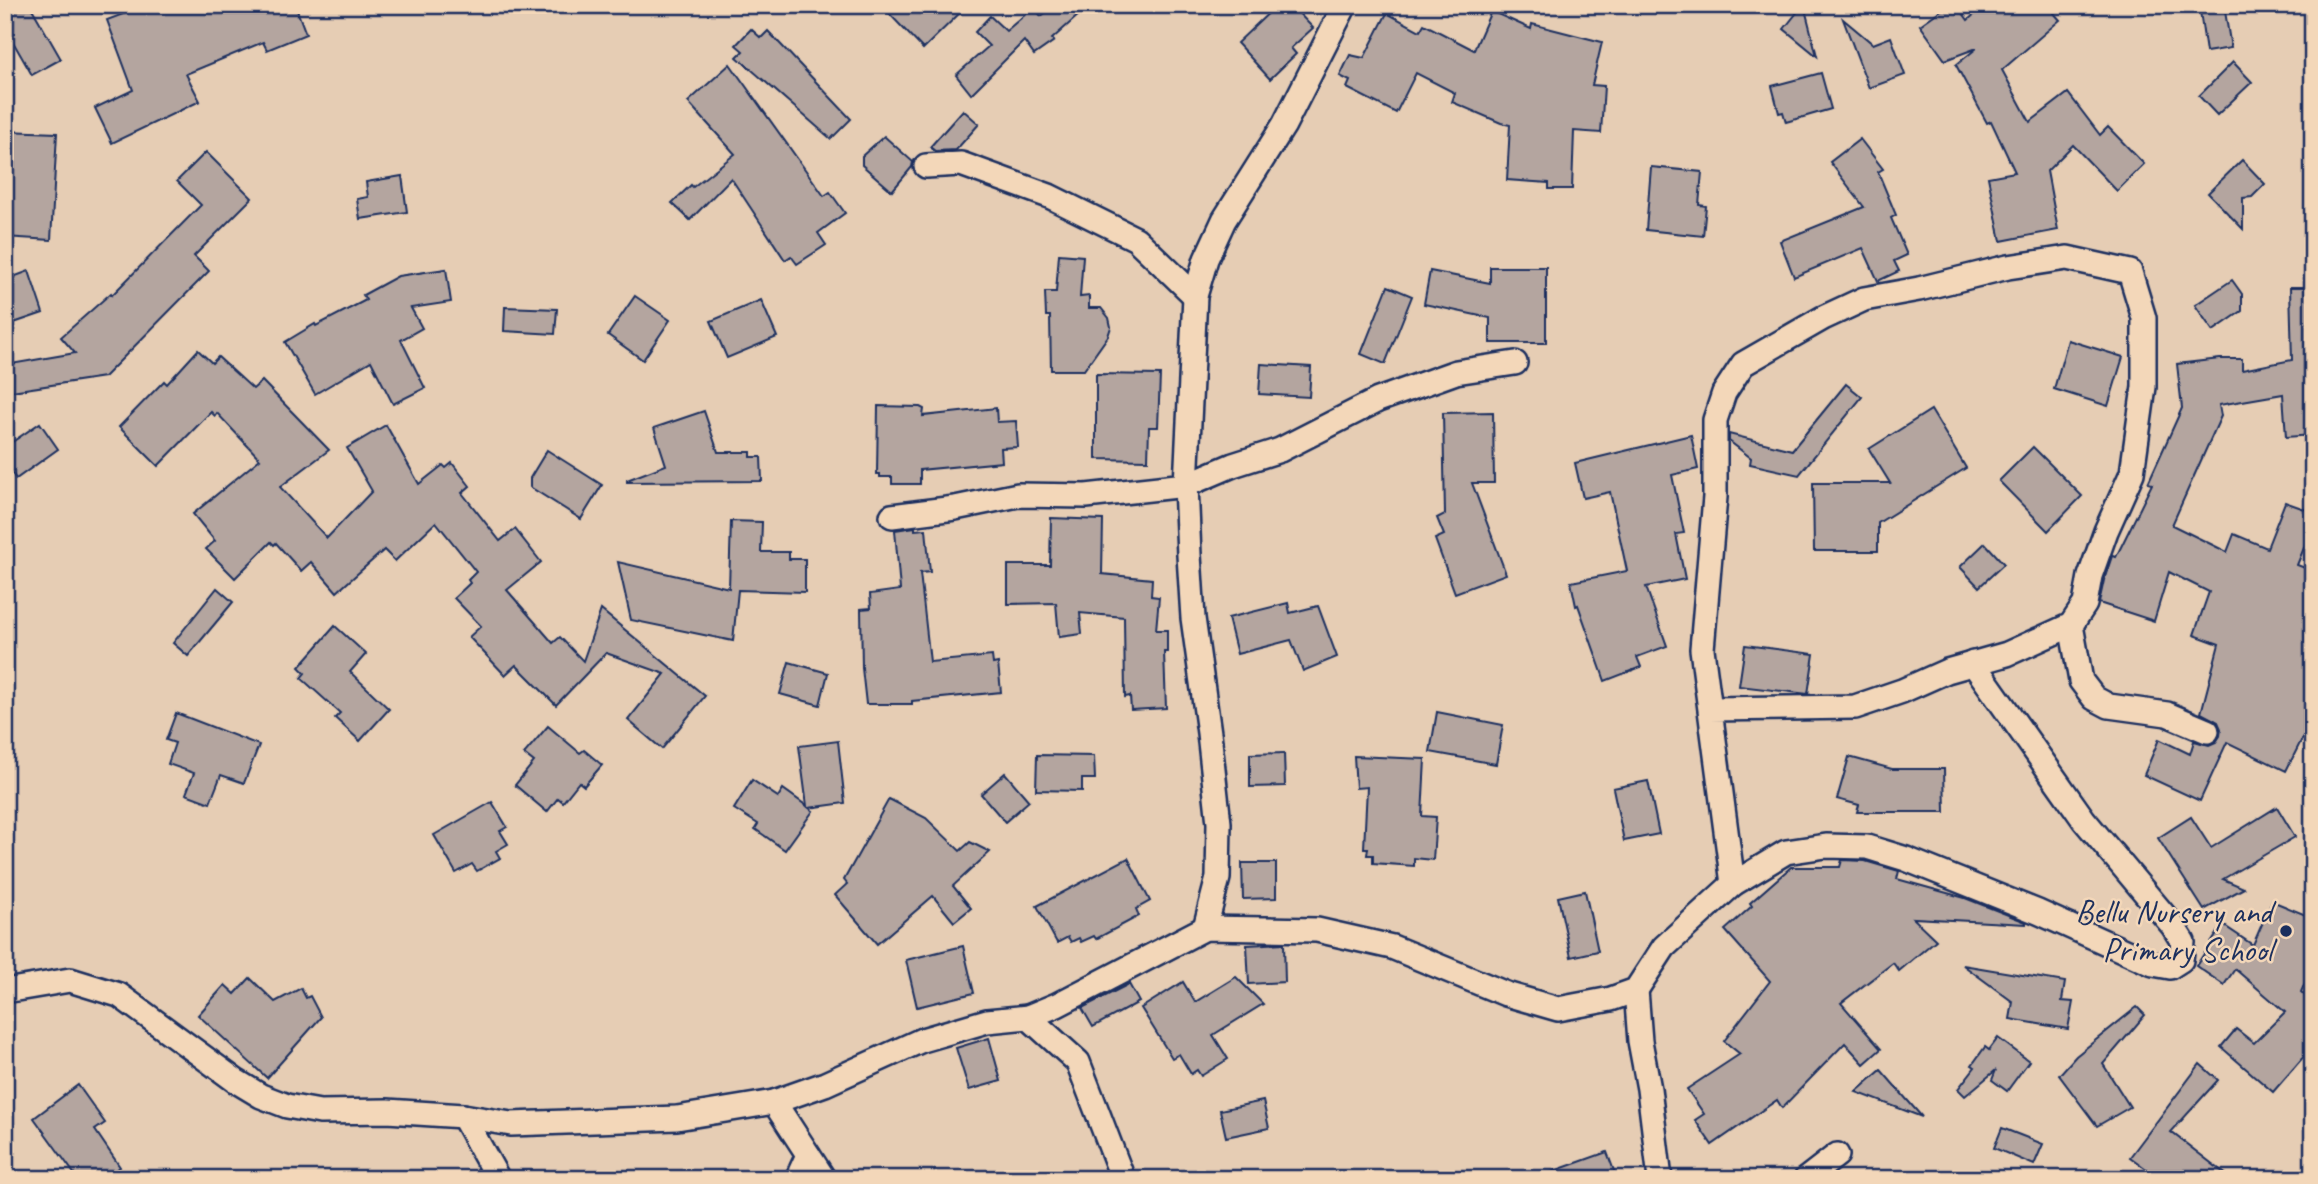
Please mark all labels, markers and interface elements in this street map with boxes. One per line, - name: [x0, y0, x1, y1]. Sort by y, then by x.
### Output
- place label: Bellu Nursery and Primary School: [2076, 891, 2277, 971]
- marker: Bellu Nursery and Primary School: [2278, 923, 2294, 939]

